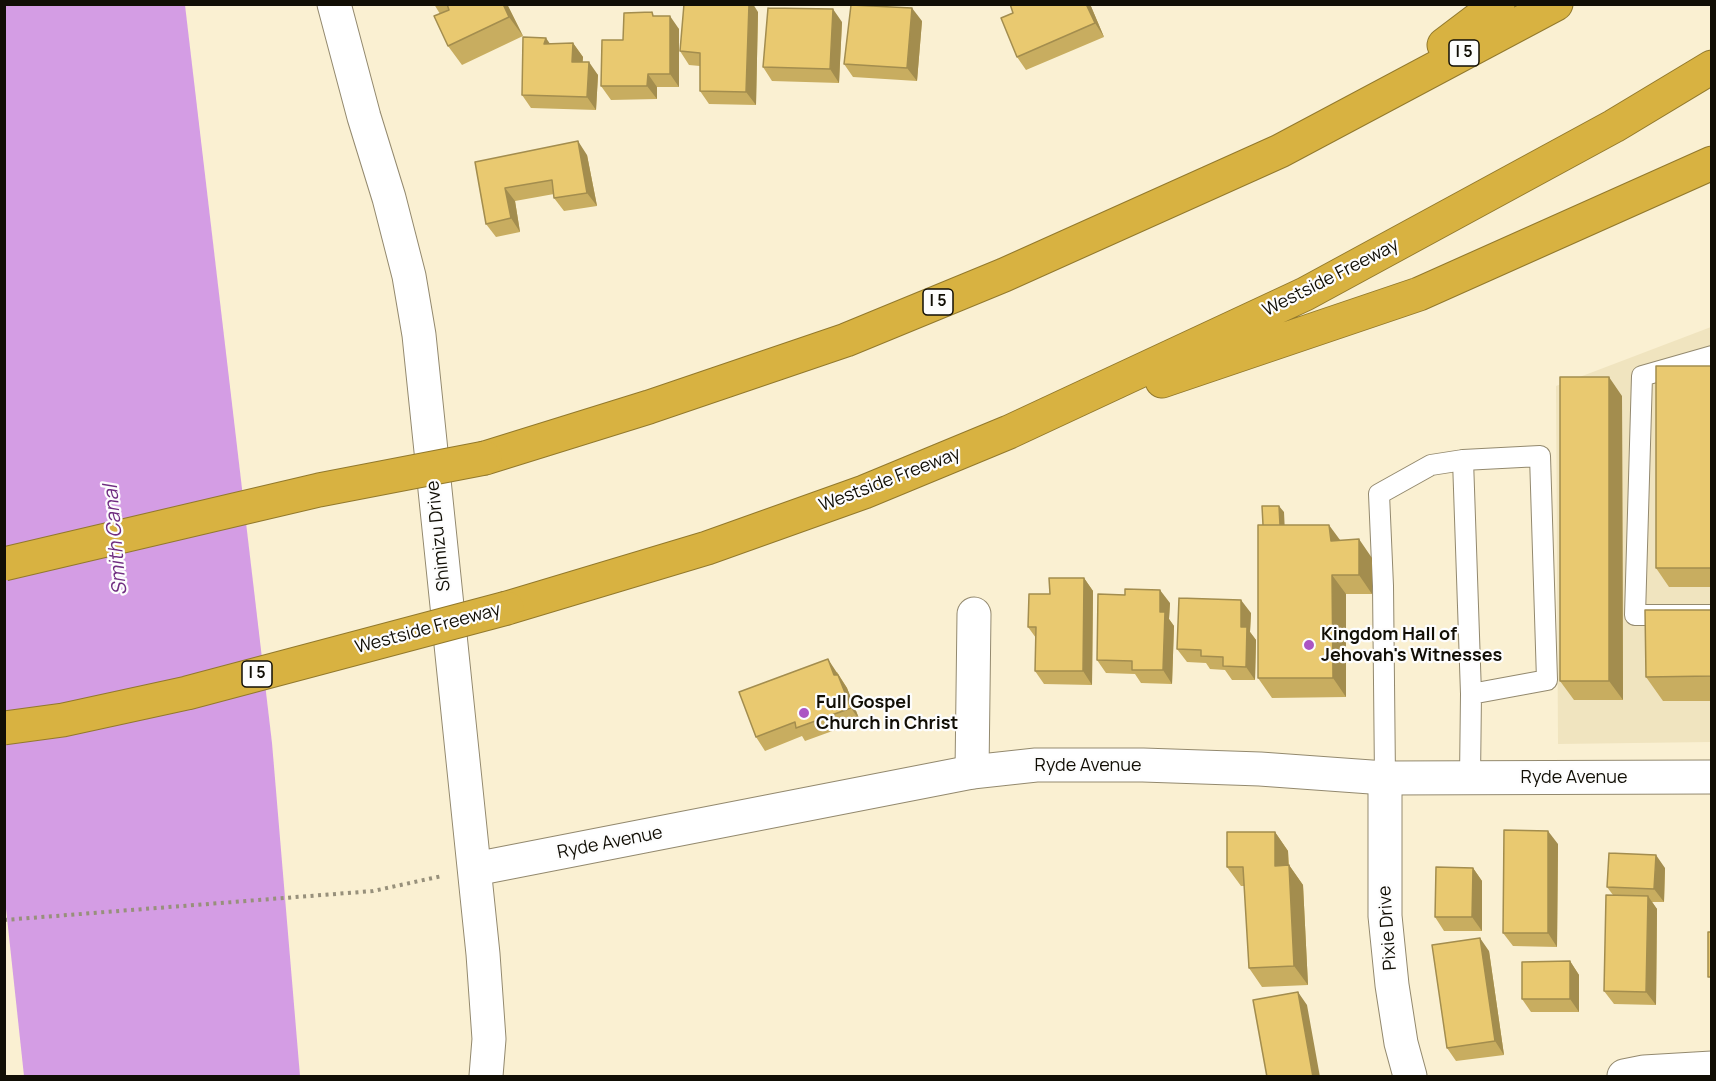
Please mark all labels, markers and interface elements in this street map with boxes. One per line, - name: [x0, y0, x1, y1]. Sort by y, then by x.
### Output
- road number: I 5: [1449, 40, 1479, 66]
- street label: Westside Freeway: [1259, 234, 1403, 322]
- road number: I 5: [923, 289, 953, 315]
- street label: Westside Freeway: [816, 443, 964, 517]
- street label: Shimizu Drive: [422, 479, 456, 593]
- water label: Smith Canal: [99, 484, 133, 596]
- street label: Westside Freeway: [353, 599, 503, 659]
- place label: Kingdom Hall of Jehovah's Witnesses: [1321, 624, 1502, 666]
- marker: Kingdom Hall of Jehovah's Witnesses: [1302, 638, 1316, 652]
- road number: I 5: [242, 661, 272, 687]
- place label: Full Gospel Church in Christ: [816, 692, 958, 734]
- marker: Full Gospel Church in Christ: [797, 706, 811, 720]
- street label: Ryde Avenue: [1035, 755, 1141, 777]
- street label: Ryde Avenue: [1521, 767, 1627, 789]
- street label: Ryde Avenue: [555, 822, 665, 864]
- street label: Pixie Drive: [1374, 885, 1402, 971]

